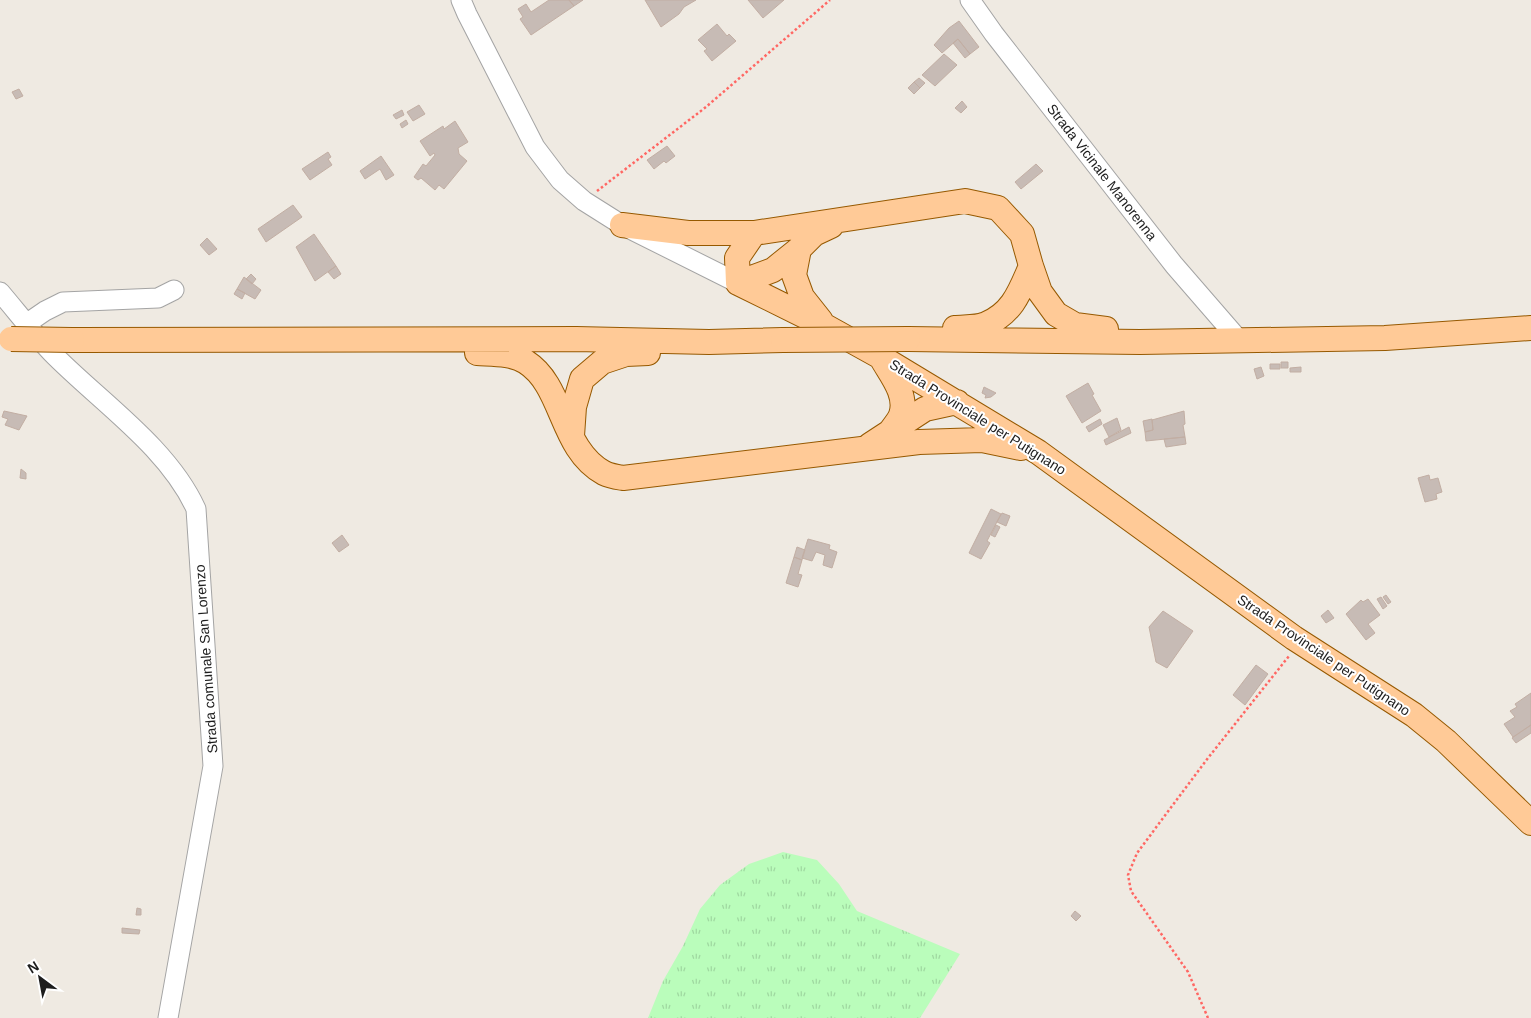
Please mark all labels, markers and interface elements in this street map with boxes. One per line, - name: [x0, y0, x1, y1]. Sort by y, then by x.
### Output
- street label: Strada Vicinale Manorenna: [1044, 101, 1160, 244]
- street label: Strada Provinciale per Putignano: [887, 356, 1069, 478]
- street label: Strada comunale San Lorenzo: [191, 564, 221, 754]
- street label: Strada Provinciale per Putignano: [1235, 591, 1413, 719]
- north arrow: [15, 953, 65, 1003]
- text: N: [25, 958, 42, 976]

